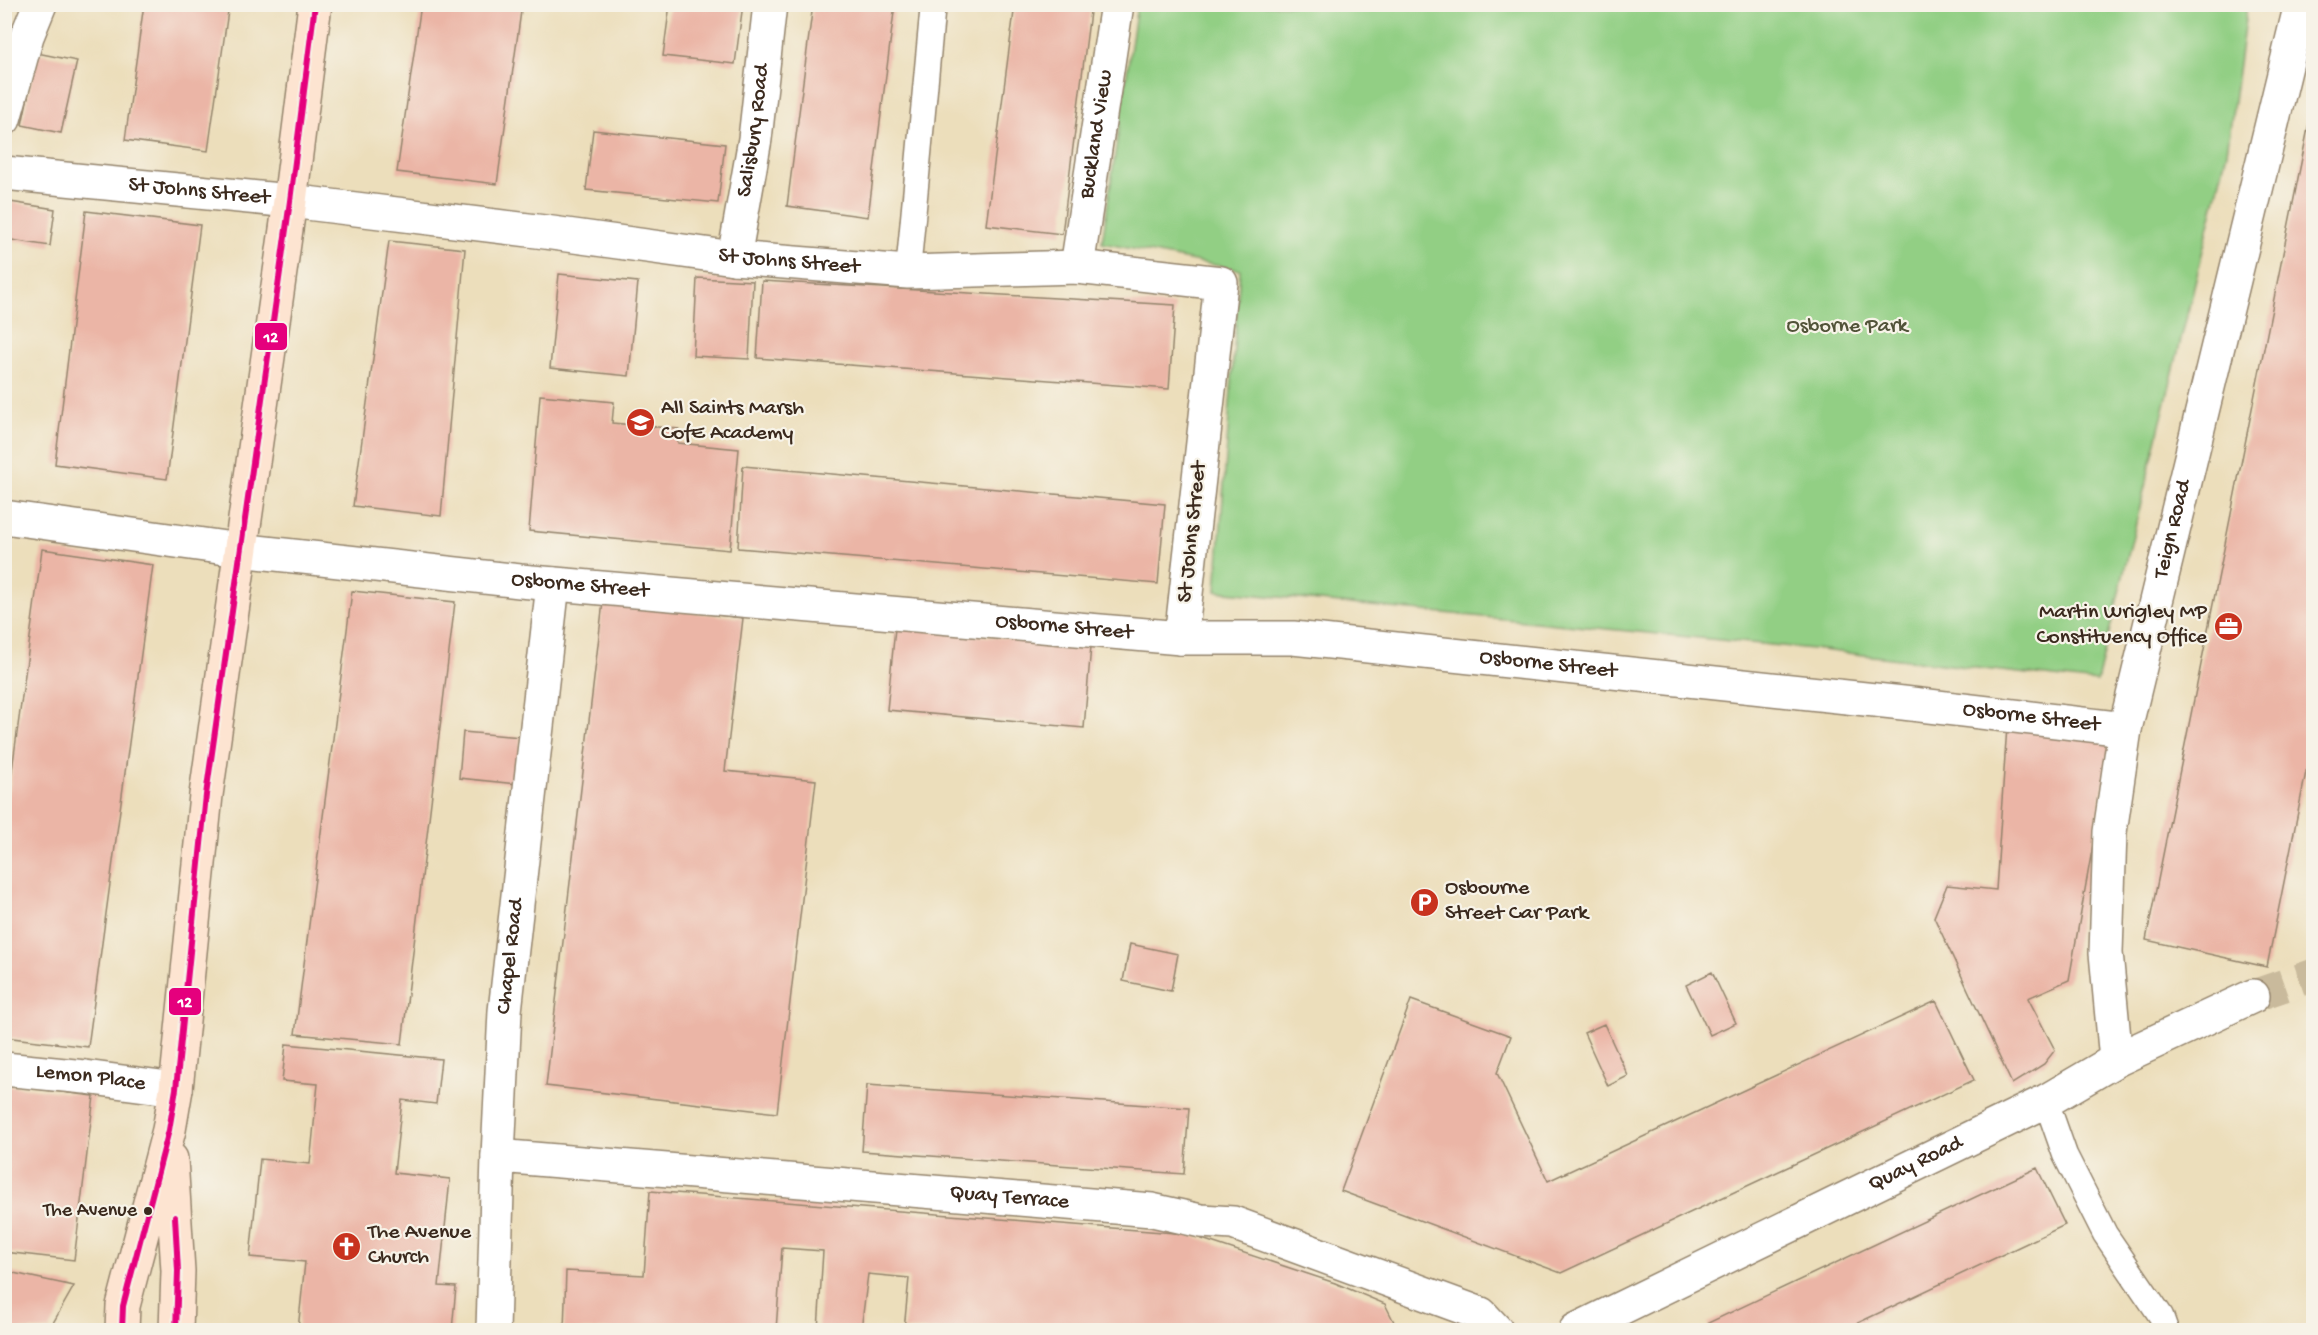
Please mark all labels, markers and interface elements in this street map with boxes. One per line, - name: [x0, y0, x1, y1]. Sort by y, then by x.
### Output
- street label: Salisbury Road: [732, 61, 776, 199]
- street label: Buckland View: [1074, 68, 1120, 202]
- street label: St Johns Street: [127, 172, 273, 212]
- street label: St Johns Street: [716, 243, 863, 281]
- park label: Osborne Park: [1786, 314, 1910, 340]
- line badge: 12: [254, 322, 288, 351]
- text: 12: [263, 330, 278, 349]
- place label: All Saints Marsh CofE Academy: [661, 396, 804, 447]
- school or university icon: All Saints Marsh CofE Academy: [624, 406, 656, 438]
- street label: St Johns Street: [1173, 458, 1214, 604]
- street label: Teign Road: [2148, 475, 2198, 583]
- street label: Osborne Street: [510, 567, 652, 605]
- place label: Martin Wrigley MP Constituency Office: [2036, 600, 2208, 651]
- street label: Osborne Street: [994, 609, 1136, 647]
- office icon: Martin Wrigley MP Constituency Office: [2212, 610, 2244, 642]
- street label: Osborne Street: [1478, 645, 1620, 686]
- street label: Osborne Street: [1961, 697, 2103, 739]
- place label: Osbourne Street Car Park: [1445, 876, 1590, 927]
- parking icon: Osbourne Street Car Park: [1408, 886, 1440, 918]
- street label: Chapel Road: [492, 895, 531, 1016]
- line badge: 12: [168, 987, 202, 1016]
- text: 12: [177, 995, 192, 1014]
- street label: Lemon Place: [34, 1059, 148, 1098]
- street label: Quay Road: [1865, 1130, 1969, 1198]
- street label: Quay Terrace: [948, 1180, 1071, 1216]
- place label: The Avenue: [42, 1200, 138, 1223]
- marker: The Avenue: [142, 1205, 154, 1217]
- place label: The Avenue Church: [366, 1220, 472, 1271]
- church icon: The Avenue Church: [331, 1230, 363, 1262]

